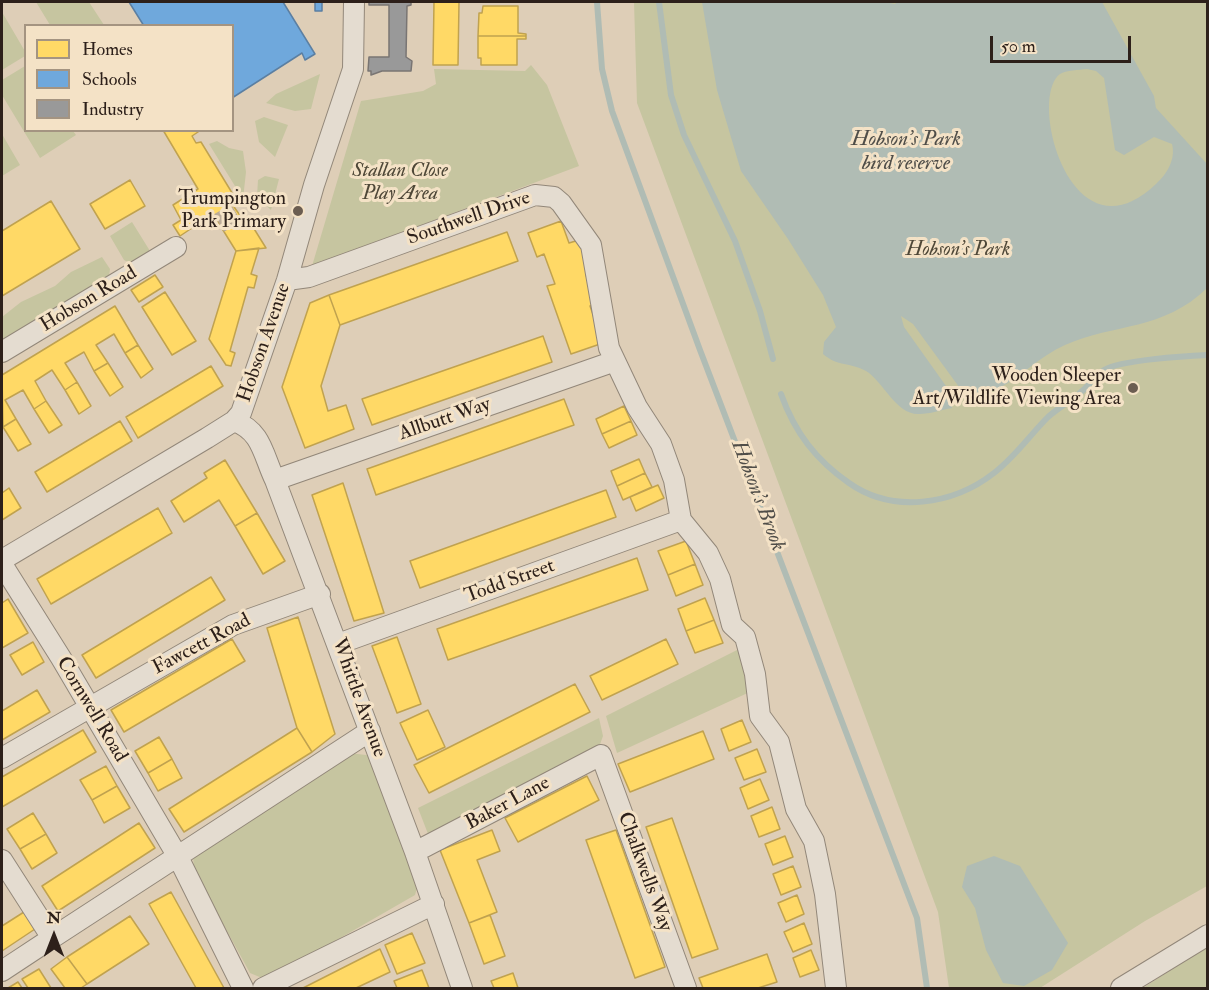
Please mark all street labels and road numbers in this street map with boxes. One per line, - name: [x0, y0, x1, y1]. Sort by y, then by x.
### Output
- street label: Southwell Drive: [404, 187, 534, 251]
- street label: Hobson Road: [36, 262, 142, 338]
- street label: Hobson Avenue: [233, 280, 297, 406]
- street label: Allbutt Way: [396, 393, 494, 447]
- street label: Todd Street: [462, 555, 558, 609]
- street label: Fawcett Road: [149, 609, 255, 681]
- street label: Whittle Avenue: [325, 635, 391, 761]
- street label: Cornwell Road: [50, 653, 132, 767]
- street label: Baker Lane: [462, 772, 554, 836]
- street label: Chalkwells Way: [611, 809, 677, 935]

